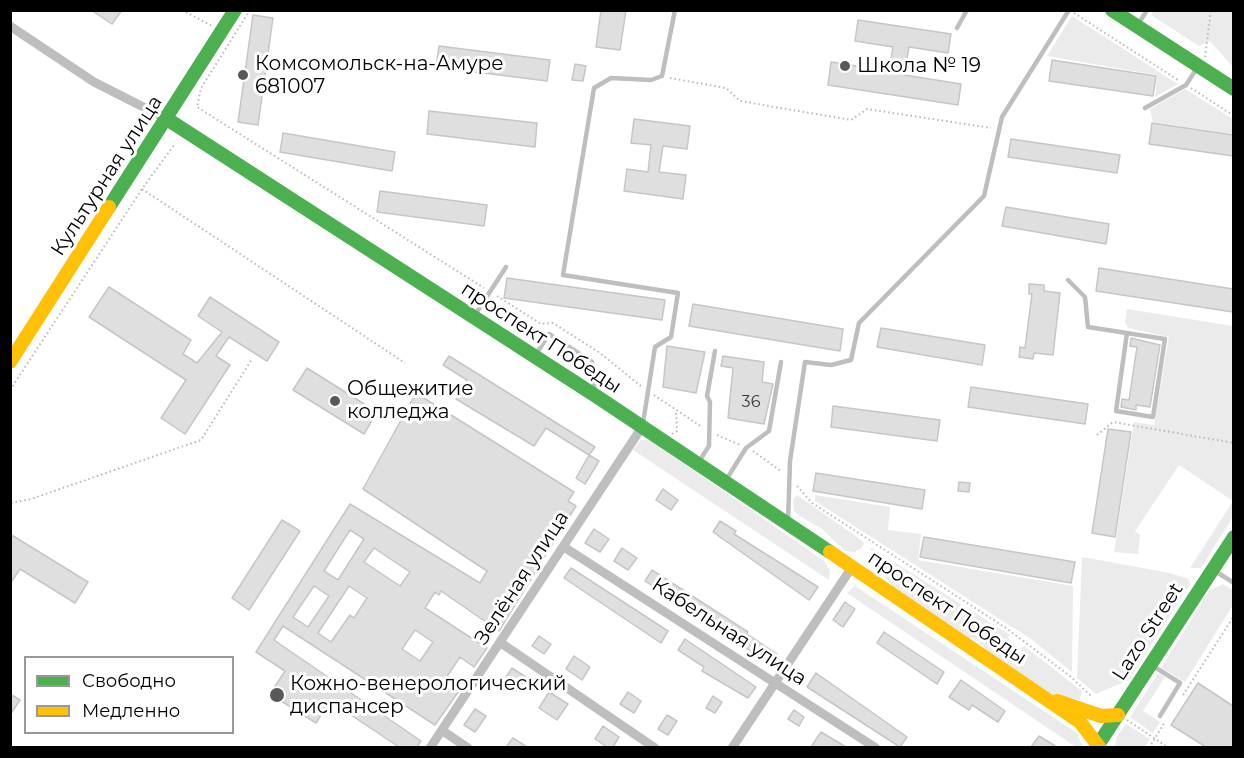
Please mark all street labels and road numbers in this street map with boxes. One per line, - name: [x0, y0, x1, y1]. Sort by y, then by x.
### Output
- street label: Культурная улица: [46, 91, 168, 261]
- street label: проспект Победы: [456, 277, 626, 399]
- street label: Зелёная улица: [470, 507, 574, 649]
- street label: проспект Победы: [863, 546, 1031, 670]
- street label: Кабельная улица: [647, 573, 811, 691]
- street label: Lazo Street: [1107, 579, 1189, 685]

